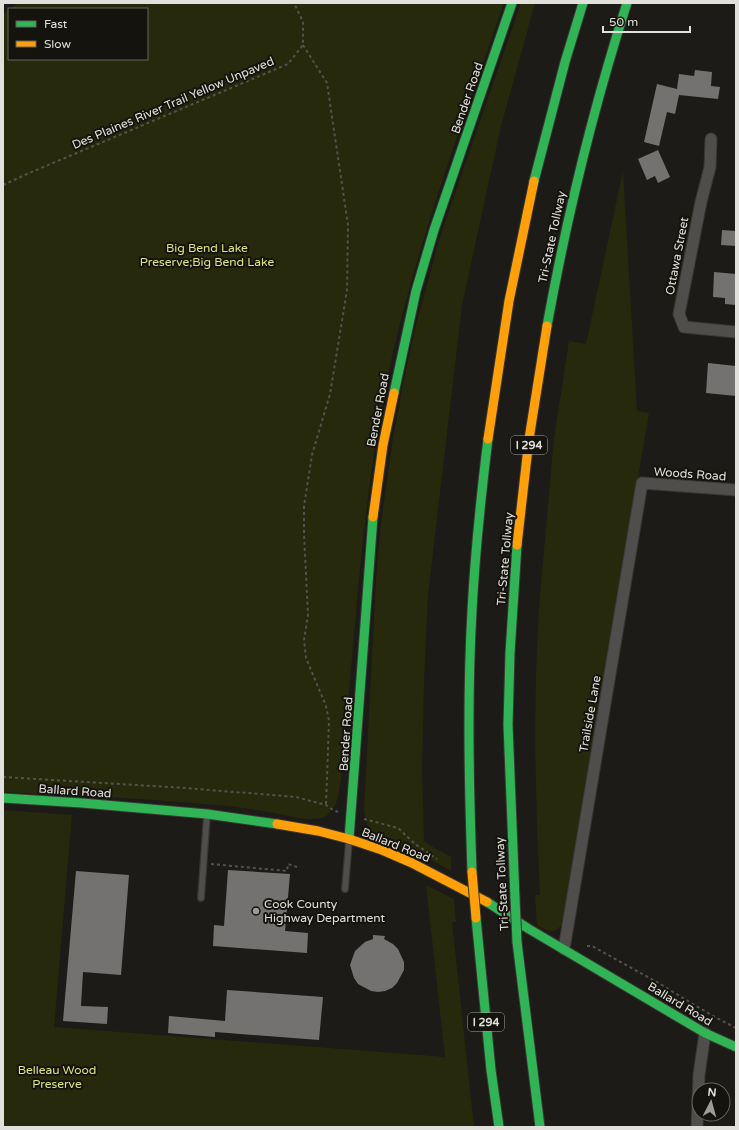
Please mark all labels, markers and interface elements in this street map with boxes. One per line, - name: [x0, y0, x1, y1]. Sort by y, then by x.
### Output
- legend: [8, 8, 148, 60]
- scale bar: [603, 8, 690, 34]
- text: 50 m: [609, 15, 638, 29]
- text: Fast: [44, 17, 68, 31]
- text: Slow: [44, 37, 71, 51]
- street label: Des Plaines River Trail Yellow Unpaved: [70, 54, 276, 152]
- street label: Bender Road: [448, 60, 486, 136]
- street label: Tri-State Tollway: [535, 189, 569, 284]
- street label: Ottawa Street: [663, 215, 692, 296]
- park label: Big Bend Lake Preserve;Big Bend Lake: [140, 241, 274, 269]
- street label: Bender Road: [364, 372, 392, 448]
- road number: I 294: [511, 436, 547, 454]
- street label: Woods Road: [653, 464, 727, 484]
- street label: Tri-State Tollway: [494, 511, 516, 606]
- street label: Trailside Lane: [576, 674, 604, 754]
- street label: Bender Road: [336, 696, 356, 772]
- street label: Ballard Road: [38, 781, 112, 801]
- street label: Ballard Road: [360, 825, 432, 865]
- street label: Tri-State Tollway: [493, 836, 511, 931]
- place label: Cook County Highway Department: [264, 897, 385, 925]
- marker: Cook County Highway Department: [251, 906, 261, 916]
- street label: Ballard Road: [645, 979, 715, 1029]
- road number: I 294: [468, 1013, 504, 1031]
- park label: Belleau Wood Preserve: [18, 1063, 96, 1091]
- north arrow: [691, 1082, 731, 1122]
- text: N: [707, 1086, 717, 1099]

